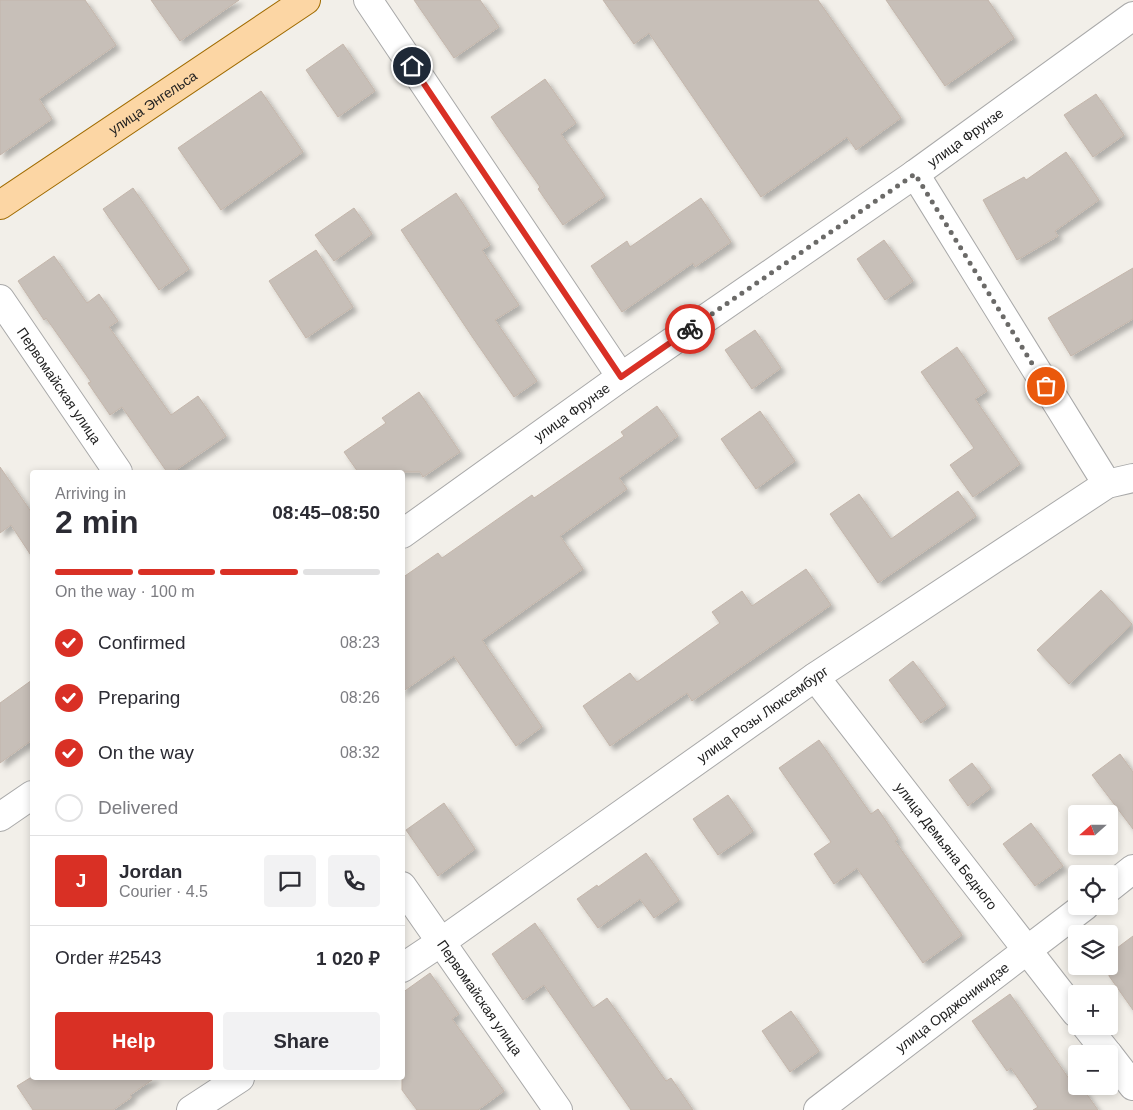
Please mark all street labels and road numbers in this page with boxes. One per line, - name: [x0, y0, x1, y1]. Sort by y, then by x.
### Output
- street label: улица Энгельса: [106, 67, 200, 138]
- street label: улица Фрунзе: [924, 105, 1007, 170]
- street label: Первомайская улица: [14, 325, 105, 447]
- street label: улица Фрунзе: [531, 380, 613, 445]
- street label: улица Розы Люксембург: [694, 662, 831, 766]
- street label: улица Демьяна Бедного: [892, 779, 1001, 913]
- street label: Первомайская улица: [434, 937, 526, 1059]
- street label: улица Орджоникидзе: [893, 959, 1012, 1056]

